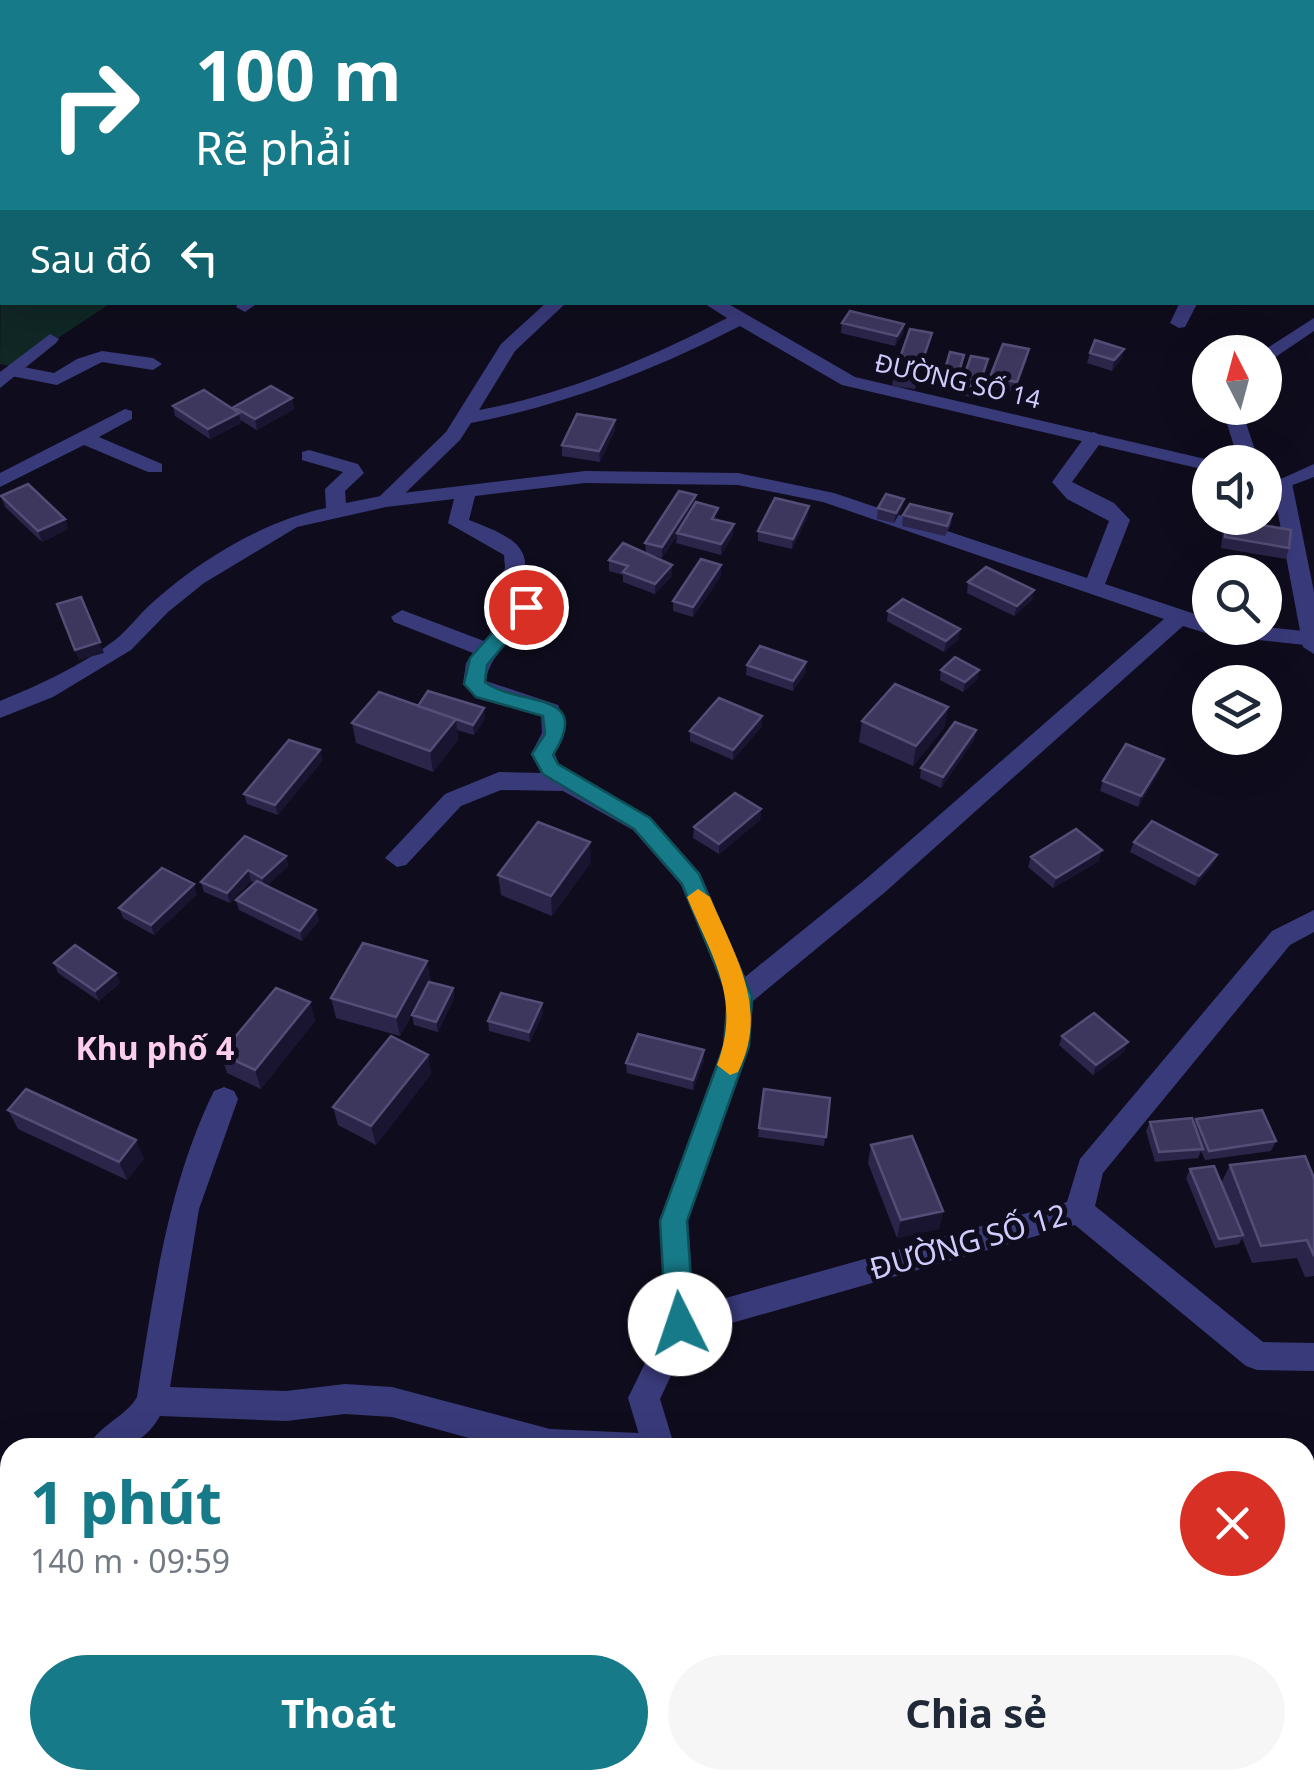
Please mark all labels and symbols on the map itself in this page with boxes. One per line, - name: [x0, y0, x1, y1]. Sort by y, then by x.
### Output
- north arrow: [1192, 335, 1282, 425]
- street label: ĐƯỜNG SỐ 14: [872, 344, 1044, 416]
- pin: [484, 565, 569, 650]
- district label: Khu phố 4: [76, 1026, 234, 1069]
- street label: ĐƯỜNG SỐ 12: [865, 1193, 1071, 1289]
- position arrow: [628, 1272, 732, 1376]

